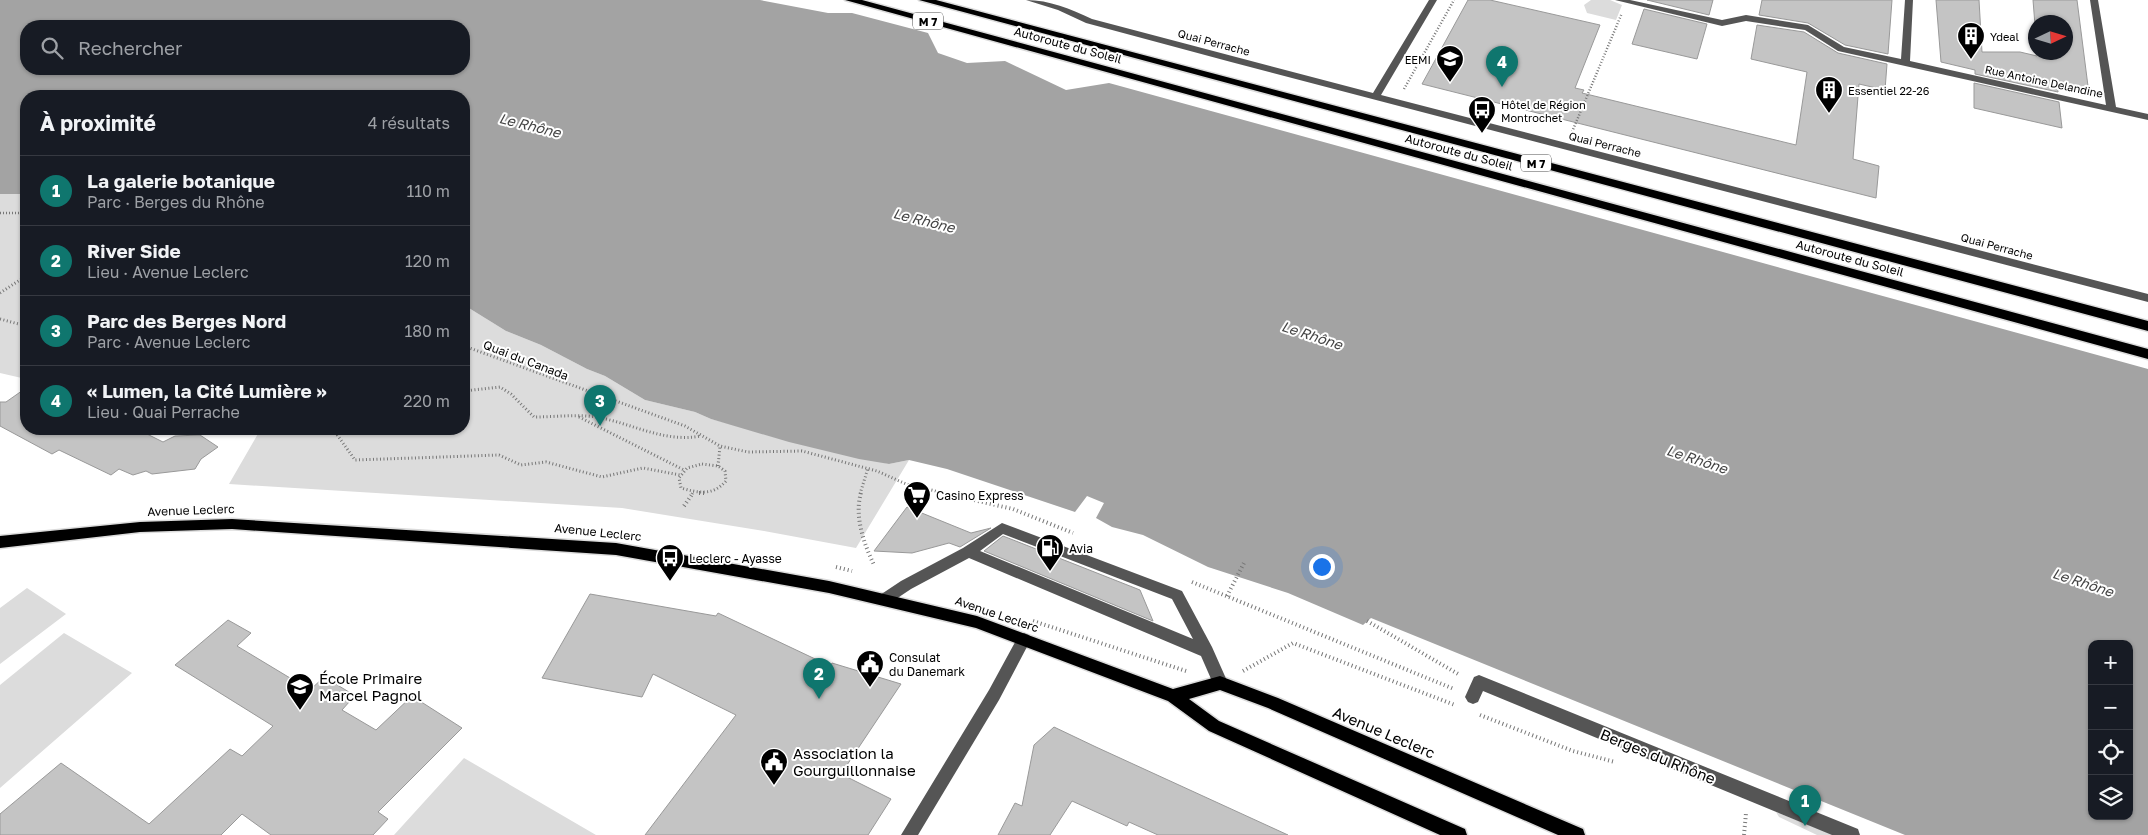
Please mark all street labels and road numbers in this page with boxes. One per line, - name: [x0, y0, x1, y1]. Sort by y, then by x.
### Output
- road number: M 7: [913, 12, 943, 30]
- street label: Autoroute du Soleil: [1012, 23, 1124, 67]
- street label: Quai Perrache: [1177, 26, 1251, 58]
- street label: Rue Antoine Delandine: [1984, 62, 2104, 100]
- street label: Quai Perrache: [1568, 129, 1642, 159]
- street label: Autoroute du Soleil: [1403, 130, 1515, 174]
- road number: M 7: [1521, 154, 1551, 172]
- street label: Quai Perrache: [1960, 230, 2034, 262]
- street label: Autoroute du Soleil: [1794, 236, 1906, 280]
- street label: Quai du Canada: [481, 337, 571, 383]
- street label: Avenue Leclerc: [147, 501, 235, 519]
- street label: Avenue Leclerc: [554, 520, 643, 544]
- street label: Avenue Leclerc: [953, 593, 1041, 635]
- street label: Avenue Leclerc: [1330, 702, 1438, 762]
- street label: Berges du Rhône: [1598, 725, 1718, 787]

